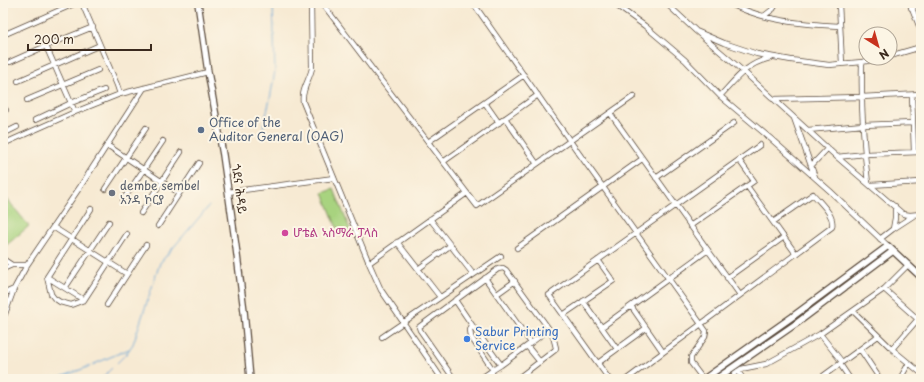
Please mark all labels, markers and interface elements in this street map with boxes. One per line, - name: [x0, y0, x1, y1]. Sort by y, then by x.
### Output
- scale bar: [28, 26, 151, 52]
- north arrow: [858, 26, 898, 66]
- text: 200 m: [34, 30, 74, 48]
- text: N: [875, 45, 893, 64]
- place label: Office of the Auditor General (OAG): [209, 113, 344, 145]
- marker: Office of the Auditor General (OAG): [196, 125, 206, 135]
- street label: ጎደና ሕዳይ: [228, 163, 252, 215]
- place label: dembe sembel አንዳ ኮርያ: [120, 176, 200, 208]
- marker: dembe sembel አንዳ ኮርያ: [107, 188, 117, 198]
- place label: ሆቴል ኣስማራ ፓላስ: [293, 223, 378, 241]
- marker: ሆቴል ኣስማራ ፓላስ: [280, 228, 290, 238]
- place label: Sabur Printing Service: [475, 322, 559, 354]
- marker: Sabur Printing Service: [462, 334, 472, 344]

